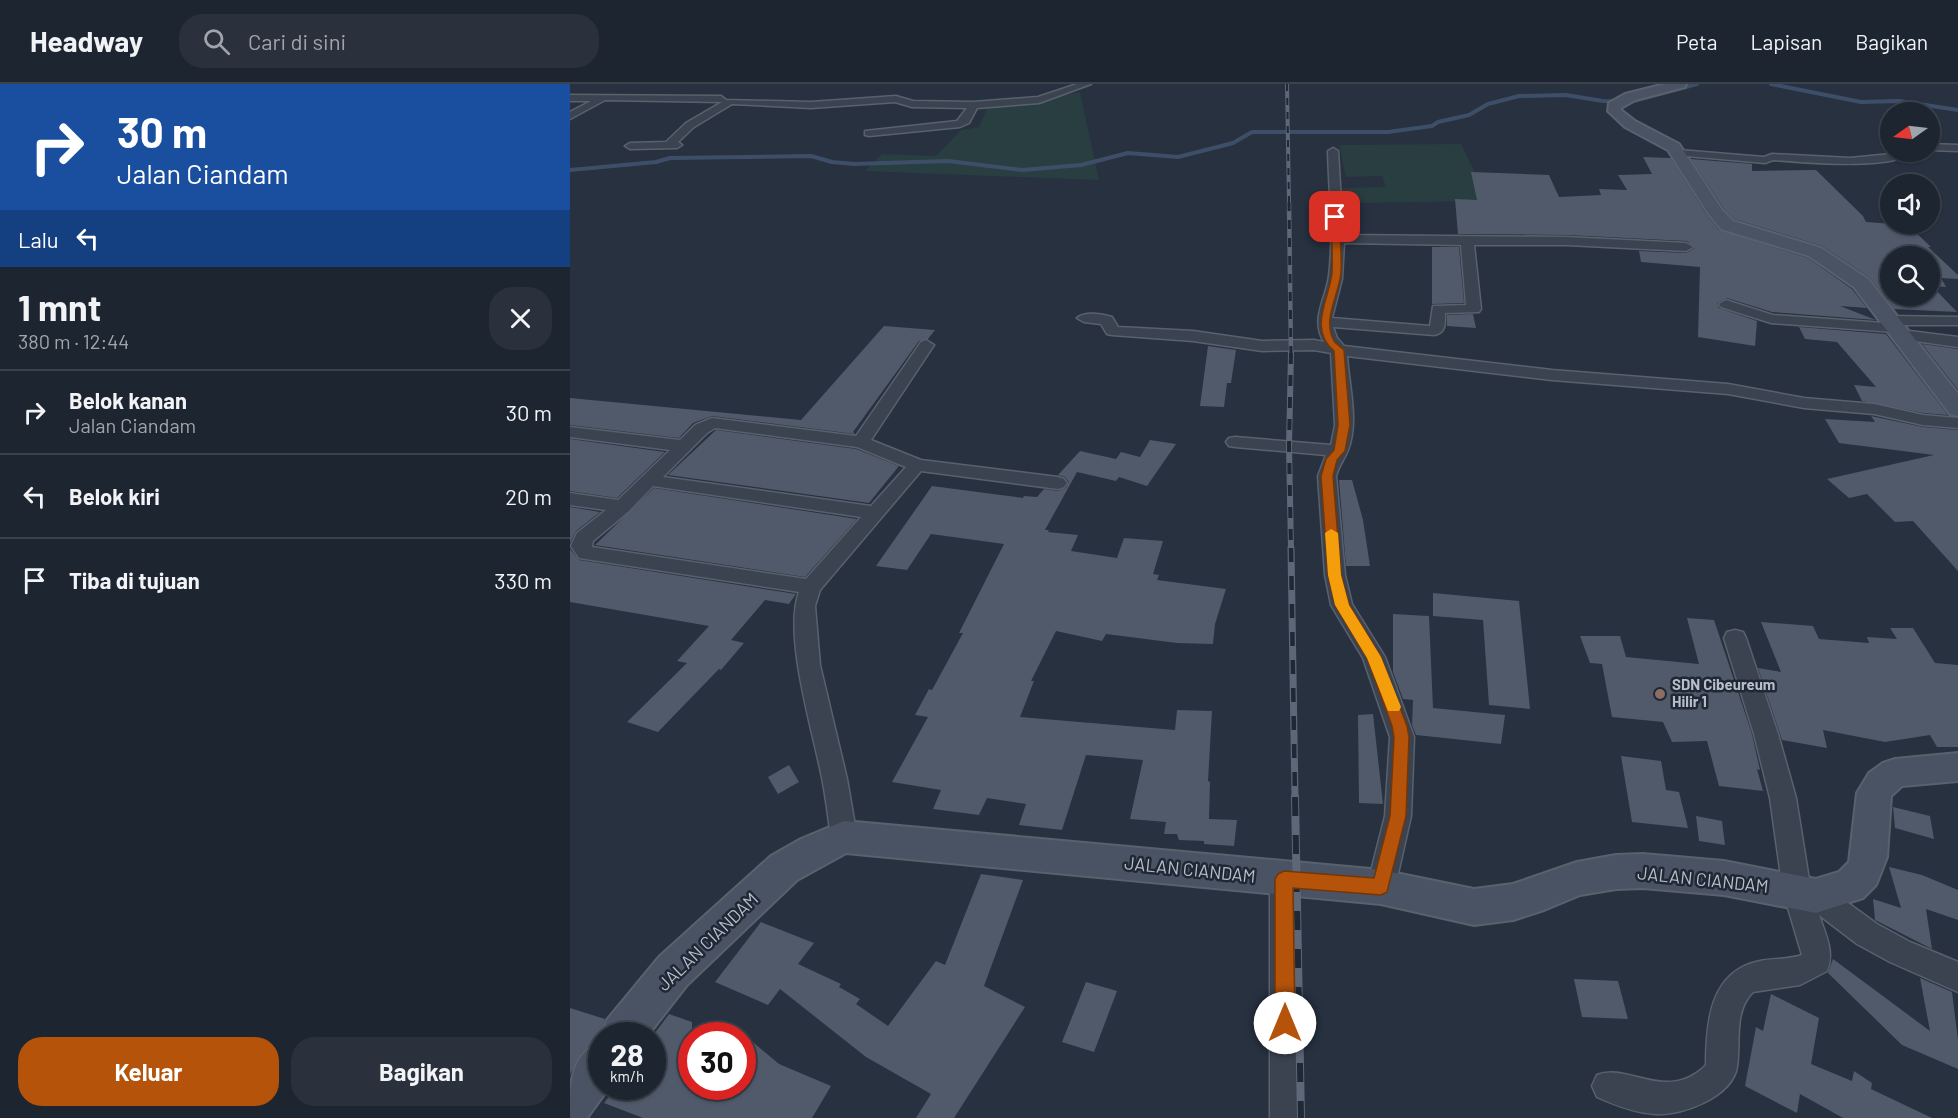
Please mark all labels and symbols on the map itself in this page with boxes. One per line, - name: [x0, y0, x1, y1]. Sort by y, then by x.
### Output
- north arrow: [1880, 102, 1940, 162]
- pin: [1309, 191, 1360, 242]
- place label: SDN Cibeureum Hilir 1: [1672, 675, 1775, 710]
- marker: SDN Cibeureum Hilir 1: [1653, 687, 1667, 701]
- street label: JALAN CIANDAM: [1123, 851, 1257, 887]
- street label: JALAN CIANDAM: [1636, 861, 1770, 897]
- street label: JALAN CIANDAM: [652, 888, 762, 995]
- position arrow: [1253, 991, 1317, 1055]
- speed limit sign: 30: [678, 1022, 756, 1100]

